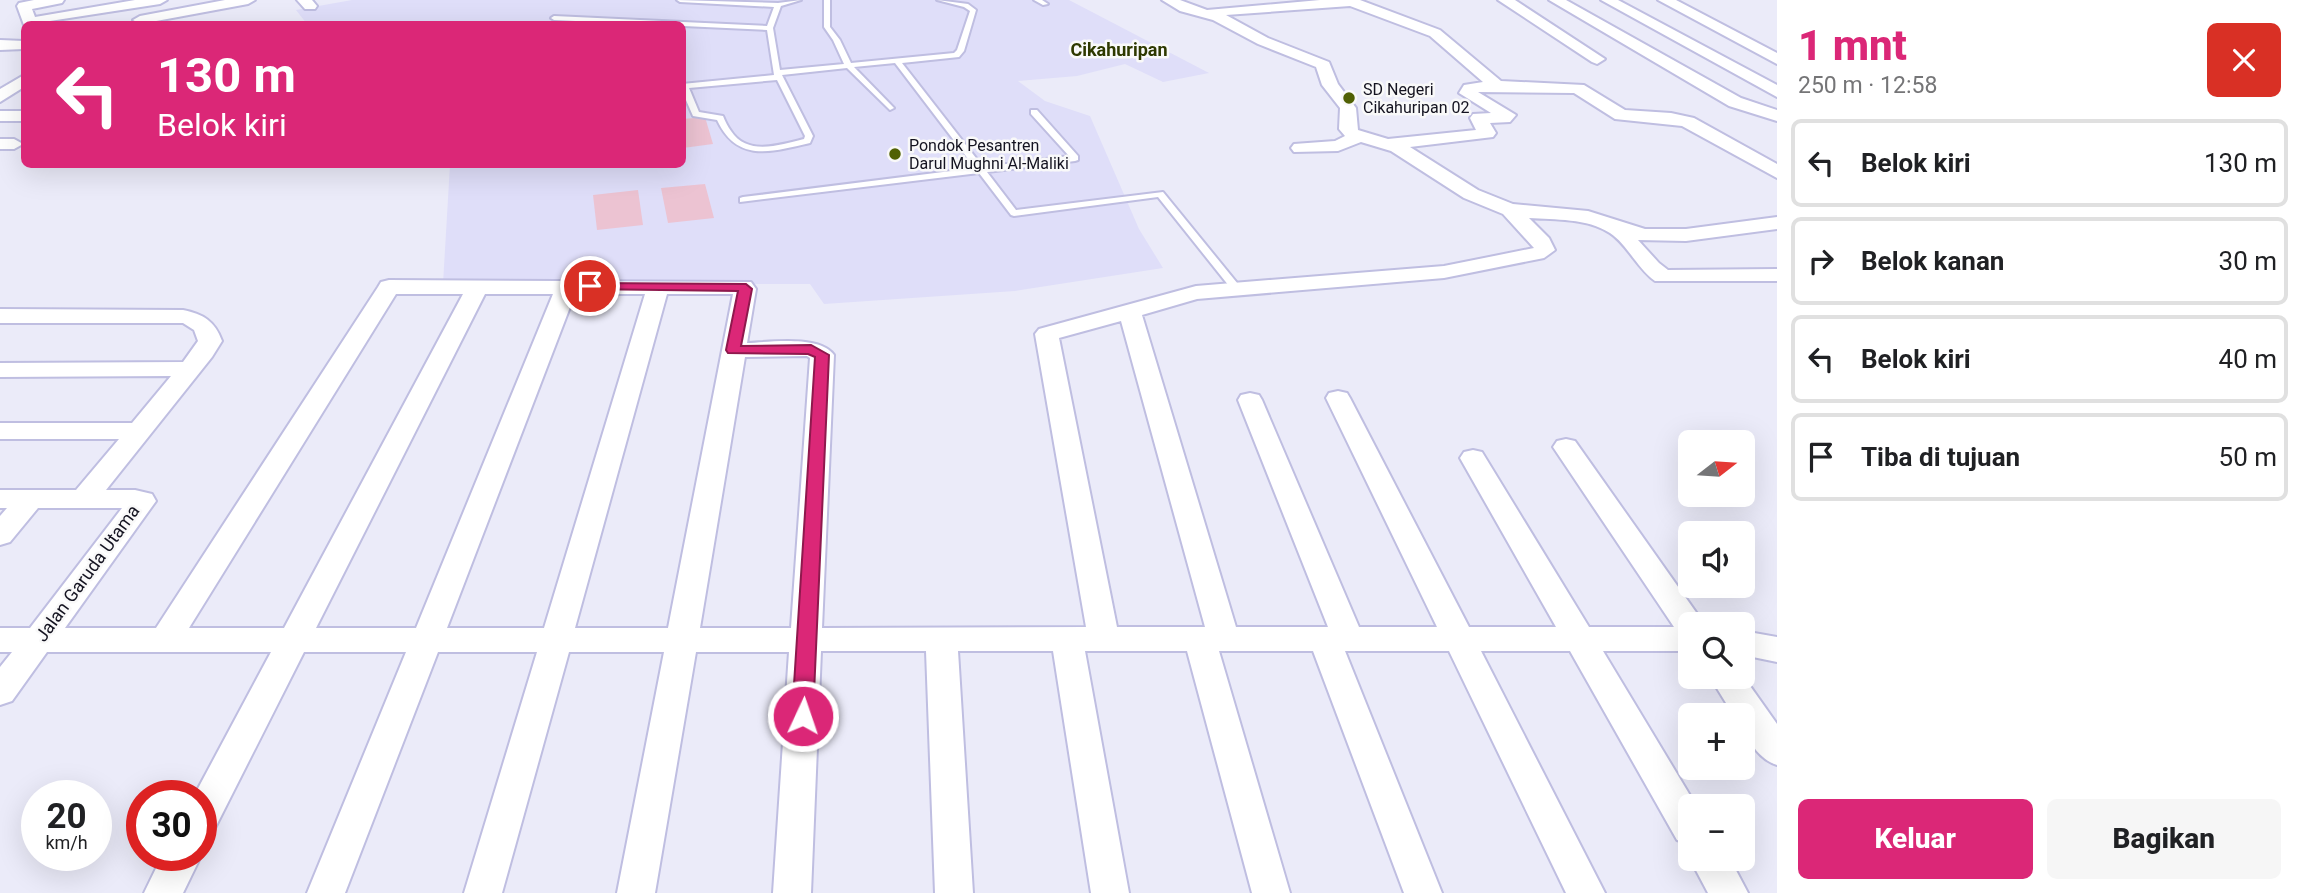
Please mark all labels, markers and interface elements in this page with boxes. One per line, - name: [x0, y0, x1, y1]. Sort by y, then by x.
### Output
- text: 1 mnt: [1798, 21, 1907, 70]
- button: close: [2207, 23, 2281, 97]
- district label: Cikahuripan: [1070, 39, 1168, 60]
- text: 130 m: [157, 47, 296, 104]
- icon: left: [42, 49, 133, 140]
- text: 250 m · 12:58: [1798, 72, 1937, 99]
- place label: SD Negeri Cikahuripan 02: [1363, 80, 1470, 117]
- marker: SD Negeri Cikahuripan 02: [1341, 90, 1357, 106]
- text: Belok kiri: [157, 106, 287, 144]
- place label: Pondok Pesantren Darul Mughni Al-Maliki: [909, 136, 1069, 173]
- icon: left: [1802, 144, 1840, 182]
- marker: Pondok Pesantren Darul Mughni Al-Maliki: [887, 146, 903, 162]
- text: Belok kiri: [1861, 148, 1971, 178]
- text: 130 m: [2204, 148, 2277, 178]
- icon: right: [1802, 242, 1840, 280]
- text: Belok kanan: [1861, 246, 2004, 276]
- text: 30 m: [2219, 246, 2277, 276]
- pin: [560, 256, 620, 316]
- icon: arrive: [571, 267, 609, 305]
- icon: left: [1802, 340, 1840, 378]
- text: Belok kiri: [1861, 344, 1971, 374]
- text: 40 m: [2219, 344, 2277, 374]
- north arrow: [1678, 430, 1755, 508]
- map controls: [1678, 430, 1755, 871]
- icon: arrive: [1802, 438, 1840, 476]
- text: Tiba di tujuan: [1861, 442, 2020, 472]
- text: 50 m: [2219, 442, 2277, 472]
- street label: Jalan Garuda Utama: [30, 501, 144, 645]
- button: sound: [1678, 521, 1755, 598]
- button: search: [1678, 612, 1755, 689]
- position arrow: [766, 679, 840, 753]
- button: +: [1678, 703, 1755, 780]
- speed limit sign: 30: [126, 780, 217, 871]
- button: −: [1678, 794, 1755, 871]
- text: 20: [46, 796, 87, 837]
- button: Keluar: [1798, 799, 2033, 879]
- button: Bagikan: [2047, 799, 2281, 879]
- text: km/h: [45, 832, 88, 853]

